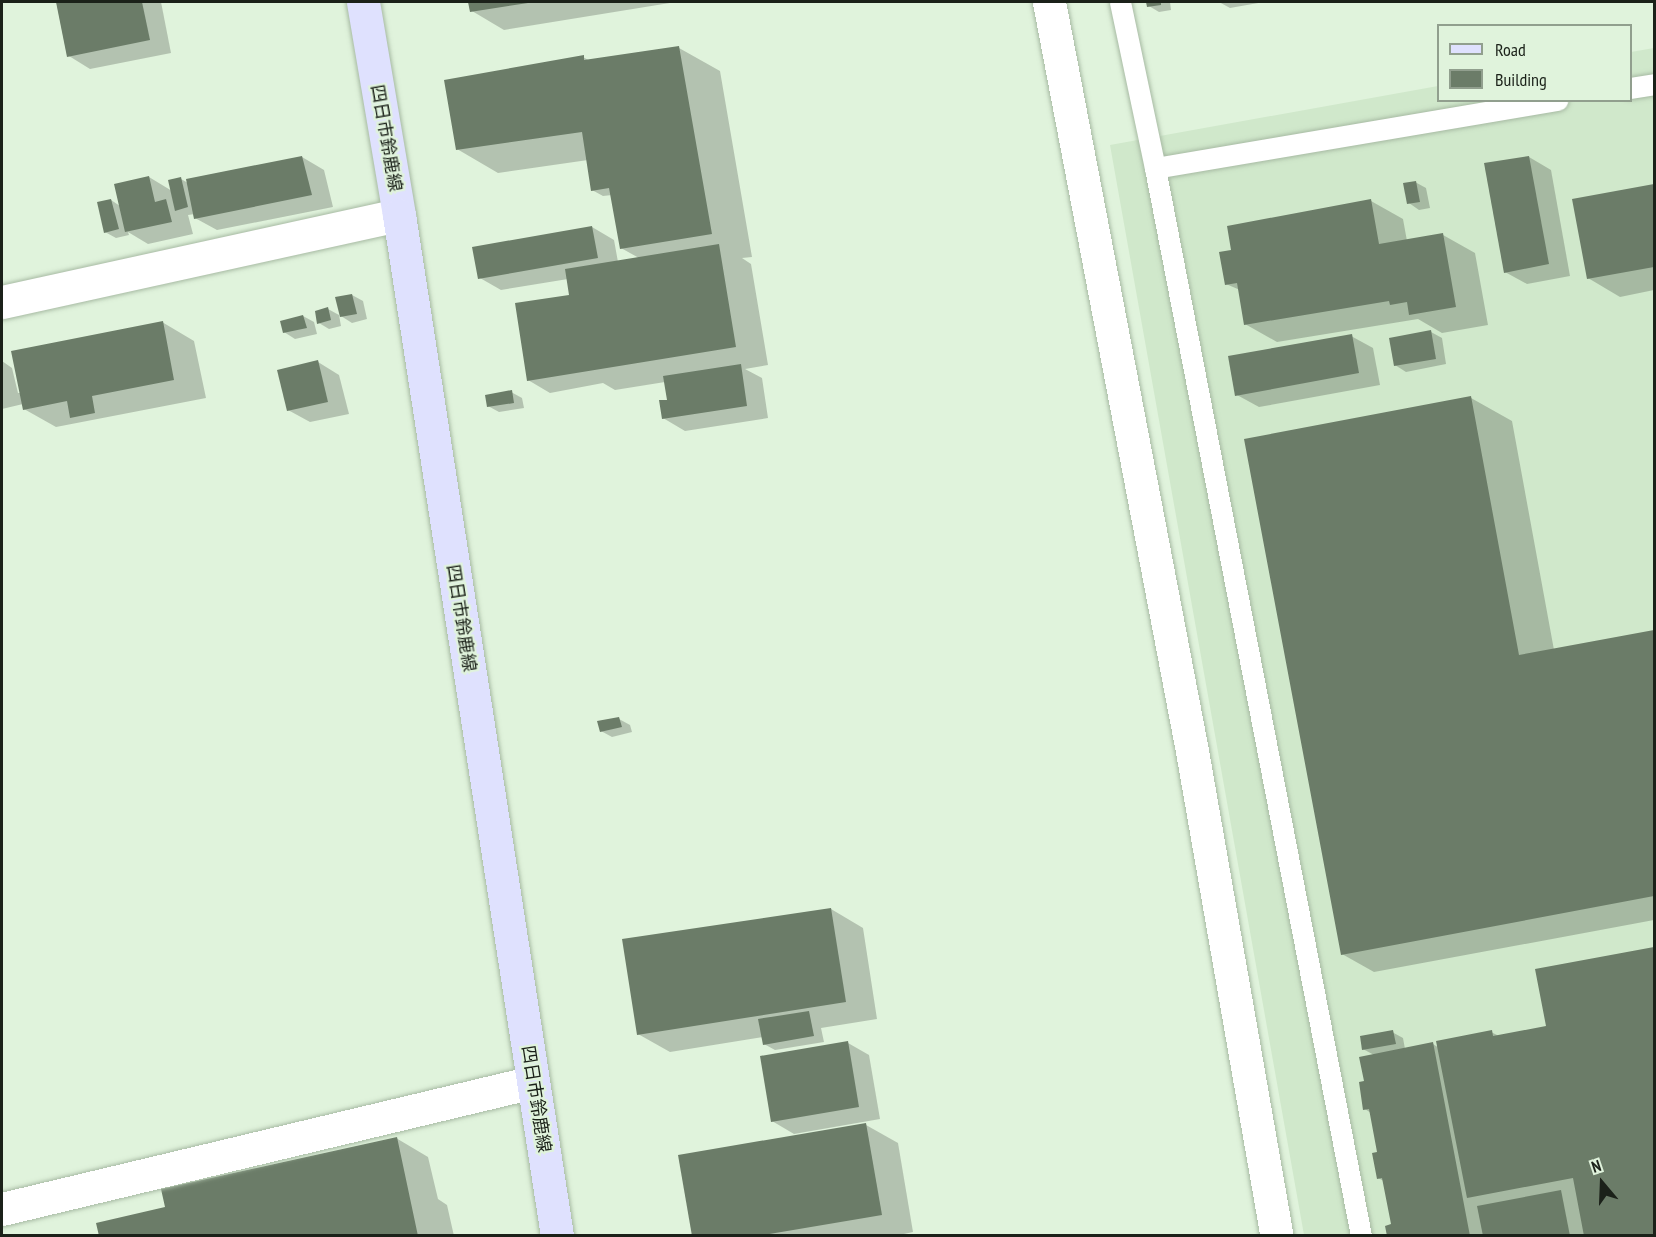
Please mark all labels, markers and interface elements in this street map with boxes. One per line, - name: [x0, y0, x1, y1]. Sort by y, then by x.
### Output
- legend: [1437, 24, 1632, 102]
- text: Road: [1495, 38, 1526, 61]
- text: Building: [1495, 68, 1547, 91]
- street label: 四日市鈴鹿線: [366, 83, 406, 193]
- street label: 四日市鈴鹿線: [442, 563, 480, 673]
- street label: 四日市鈴鹿線: [517, 1044, 555, 1154]
- north arrow: [1572, 1153, 1632, 1213]
- text: N: [1589, 1155, 1603, 1177]

